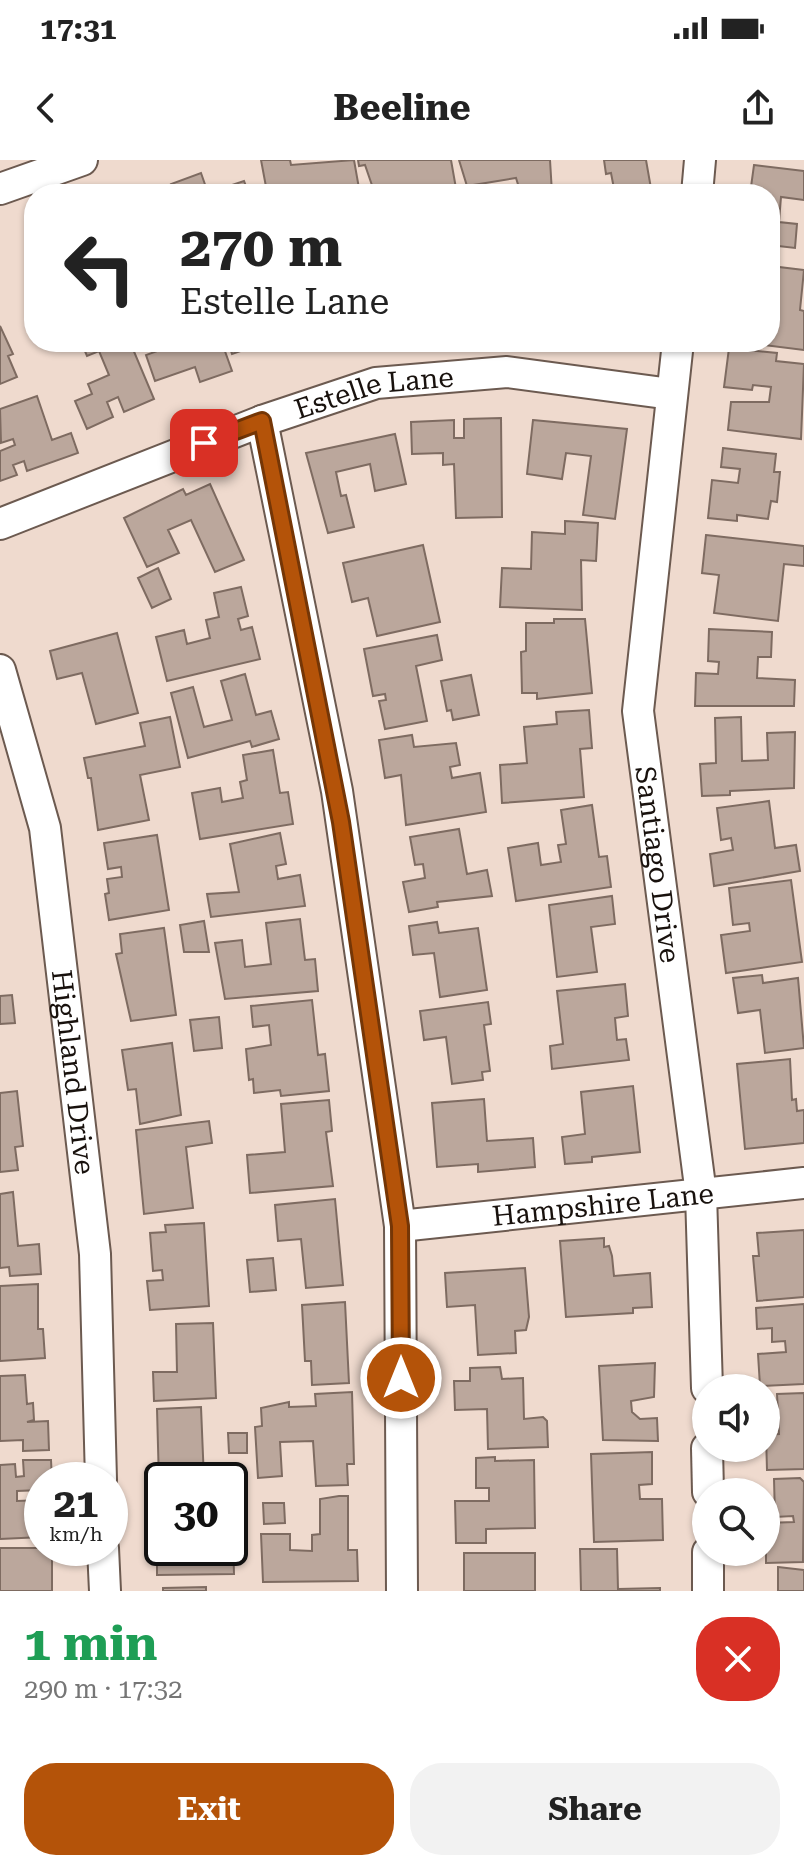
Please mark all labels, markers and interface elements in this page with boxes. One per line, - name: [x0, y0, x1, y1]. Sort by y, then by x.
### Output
- text: 17:31: [40, 11, 117, 46]
- icon: back: [24, 86, 68, 130]
- icon: share: [736, 86, 780, 130]
- text: Beeline: [333, 87, 471, 129]
- text: 270 m: [180, 214, 342, 280]
- icon: left: [48, 216, 152, 320]
- text: Estelle Lane: [180, 281, 389, 323]
- street label: Estelle Lane: [290, 360, 455, 426]
- pin: [170, 409, 238, 477]
- icon: arrive: [182, 421, 226, 465]
- street label: Santiago Drive: [629, 764, 687, 965]
- street label: Highland Drive: [45, 968, 102, 1176]
- street label: Hampshire Lane: [491, 1176, 715, 1233]
- position arrow: [359, 1336, 443, 1420]
- map controls: [692, 1374, 780, 1566]
- button: sound: [692, 1374, 780, 1462]
- speed limit sign: 30: [144, 1462, 248, 1566]
- button: search: [692, 1478, 780, 1566]
- text: 21: [54, 1480, 98, 1527]
- text: km/h: [49, 1522, 103, 1546]
- text: 1 min: [24, 1616, 157, 1672]
- button: close: [696, 1617, 780, 1701]
- text: 290 m · 17:32: [24, 1674, 183, 1704]
- button: Exit: [24, 1763, 394, 1855]
- button: Share: [410, 1763, 780, 1855]

